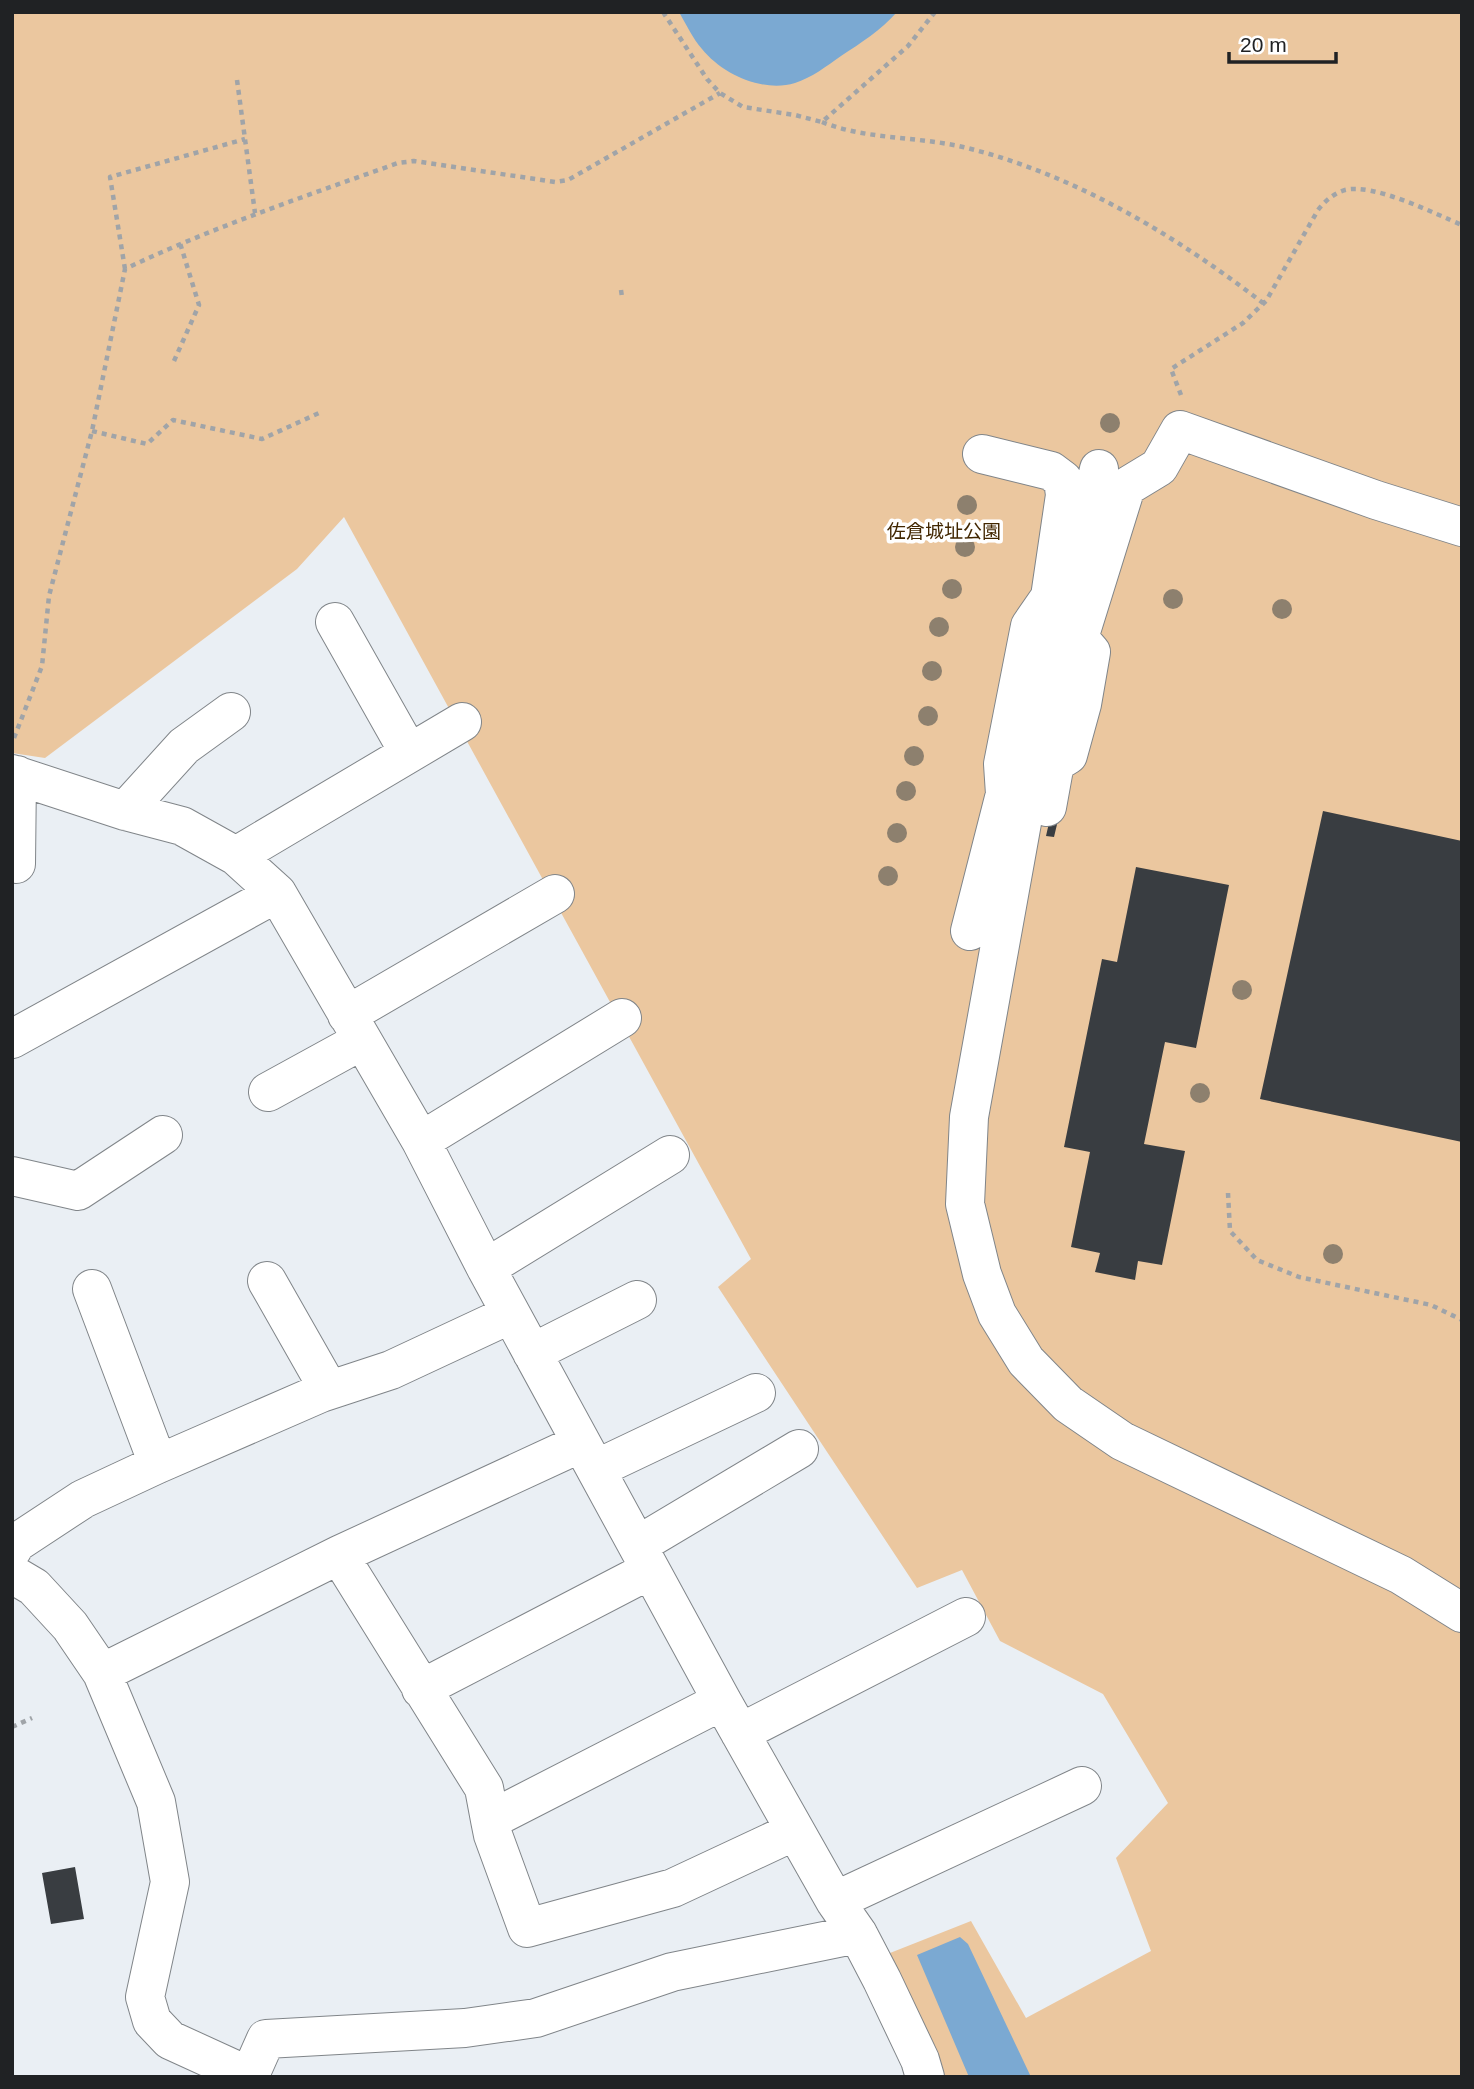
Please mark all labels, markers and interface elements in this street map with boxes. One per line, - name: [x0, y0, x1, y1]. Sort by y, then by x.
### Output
- scale bar: [1229, 21, 1336, 65]
- text: 20 m: [1240, 33, 1287, 56]
- park label: 佐倉城址公園: [887, 521, 1001, 542]

